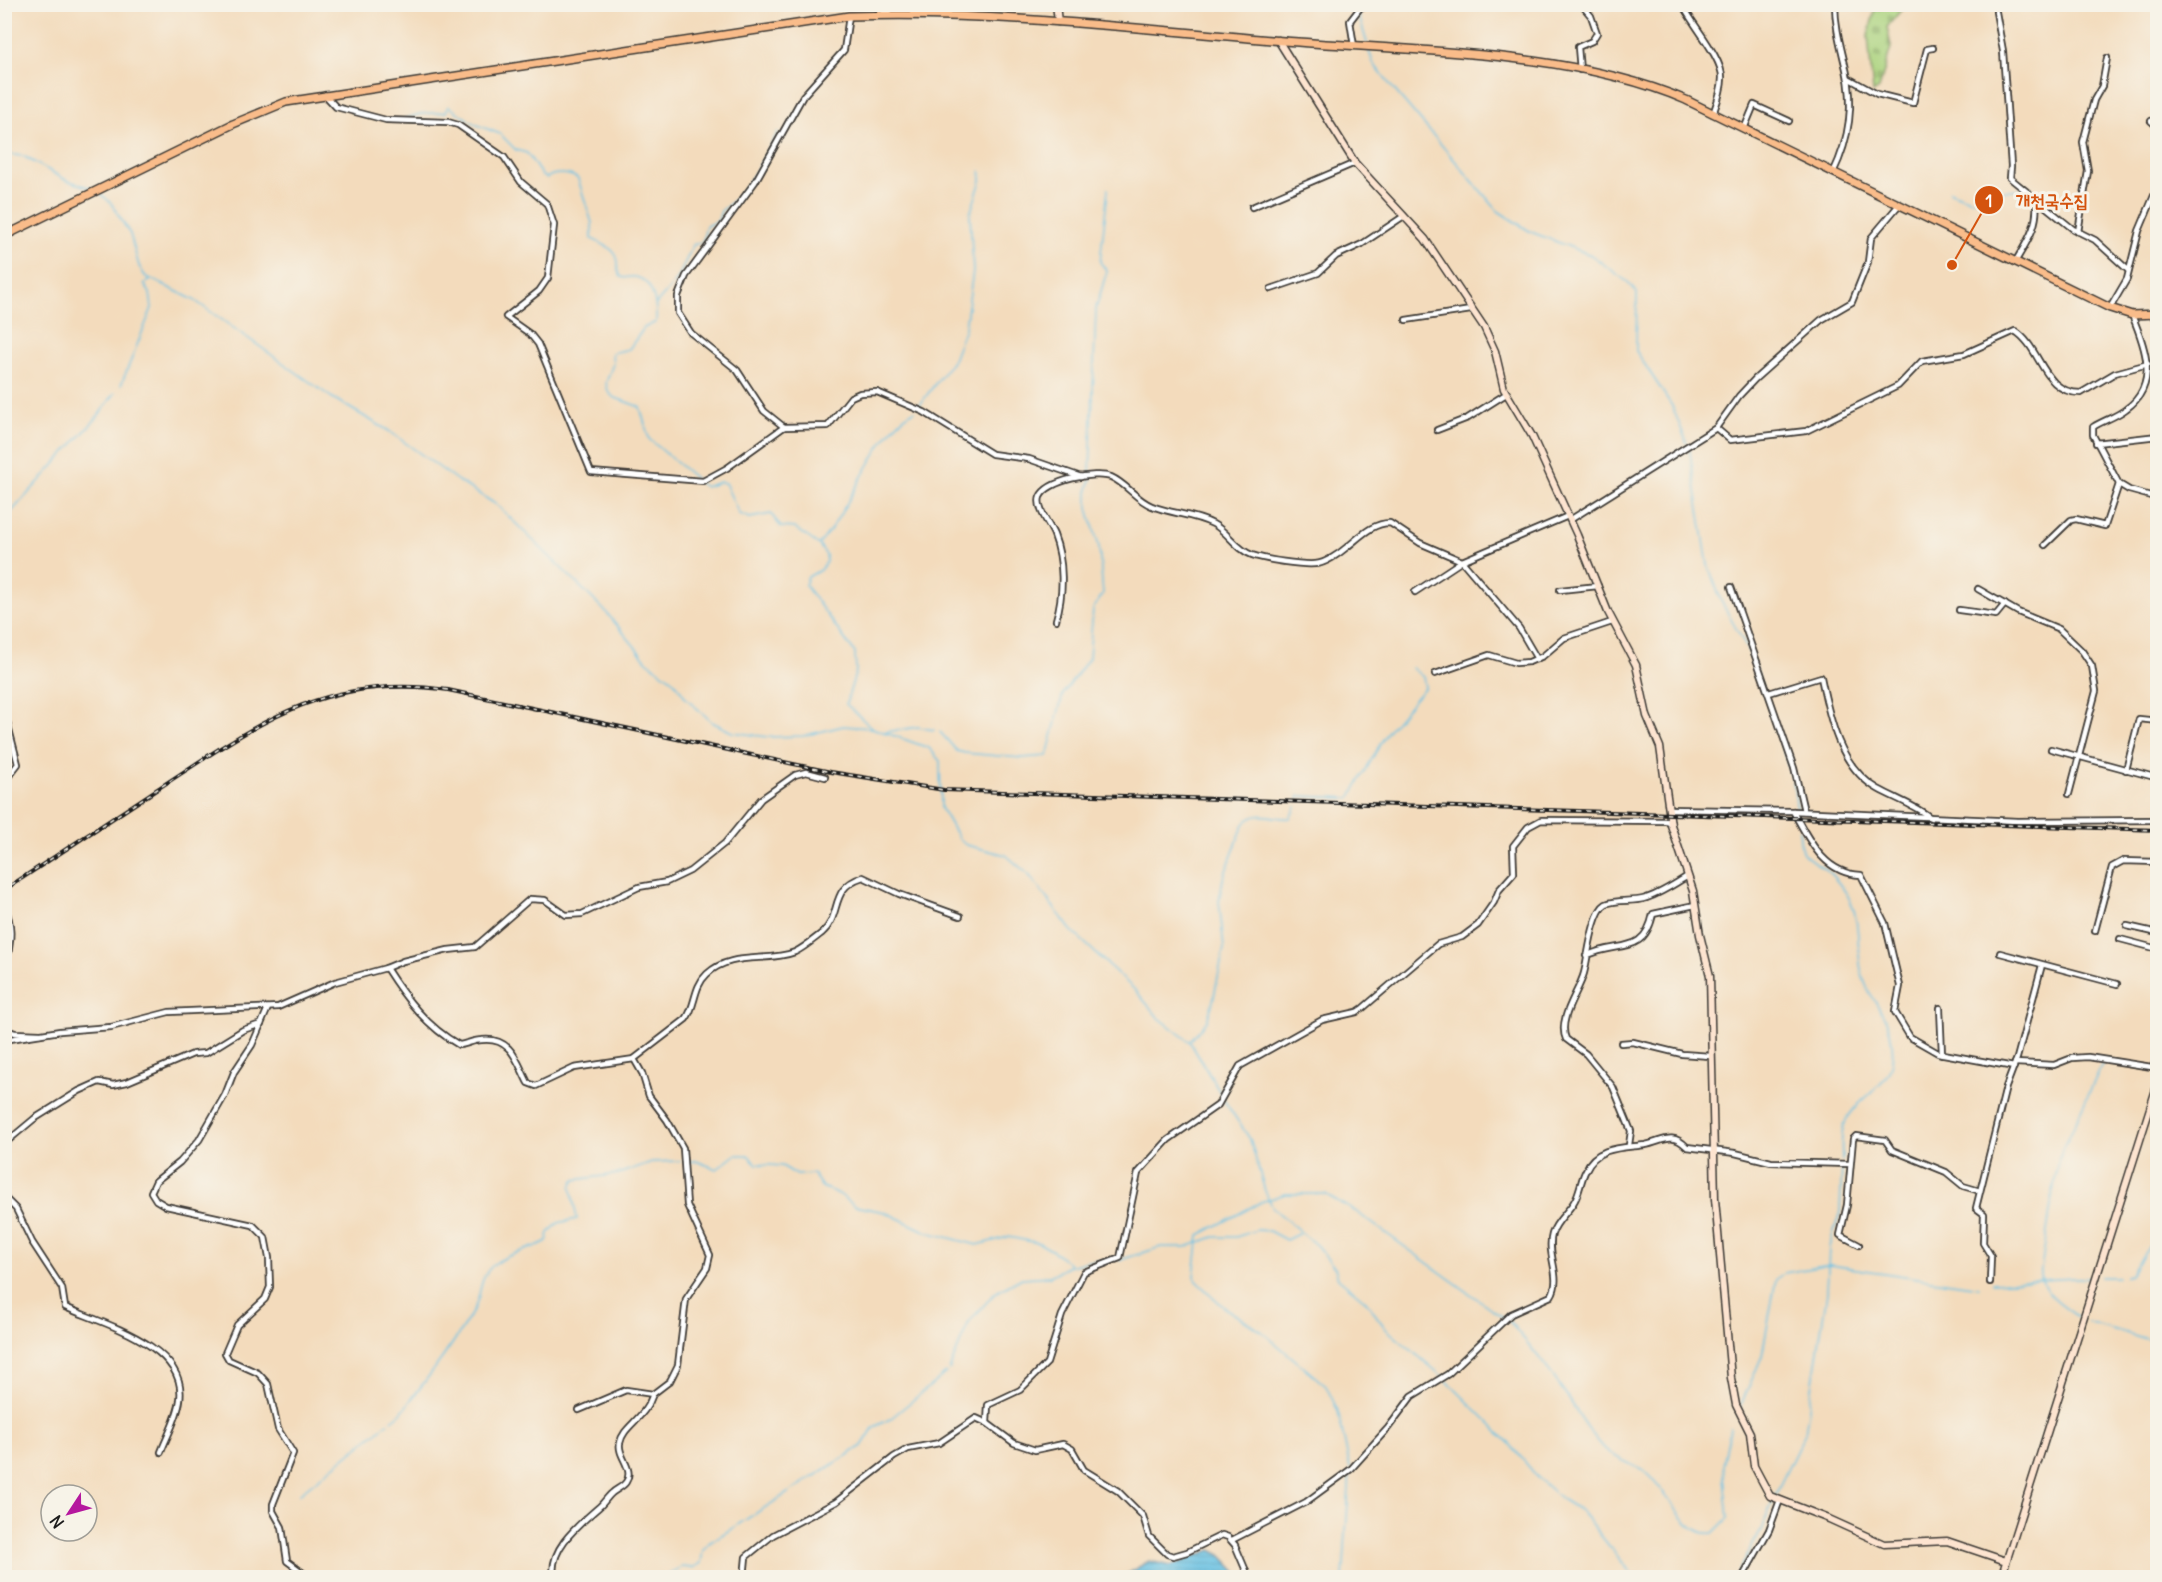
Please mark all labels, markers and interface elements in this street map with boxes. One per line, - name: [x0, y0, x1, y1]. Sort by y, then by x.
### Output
- callout: 개천국수집: [1974, 182, 2100, 218]
- text: 1: [1985, 189, 1993, 212]
- text: 개천국수집: [2016, 189, 2088, 212]
- north arrow: [39, 1483, 99, 1543]
- text: N: [46, 1511, 68, 1532]

